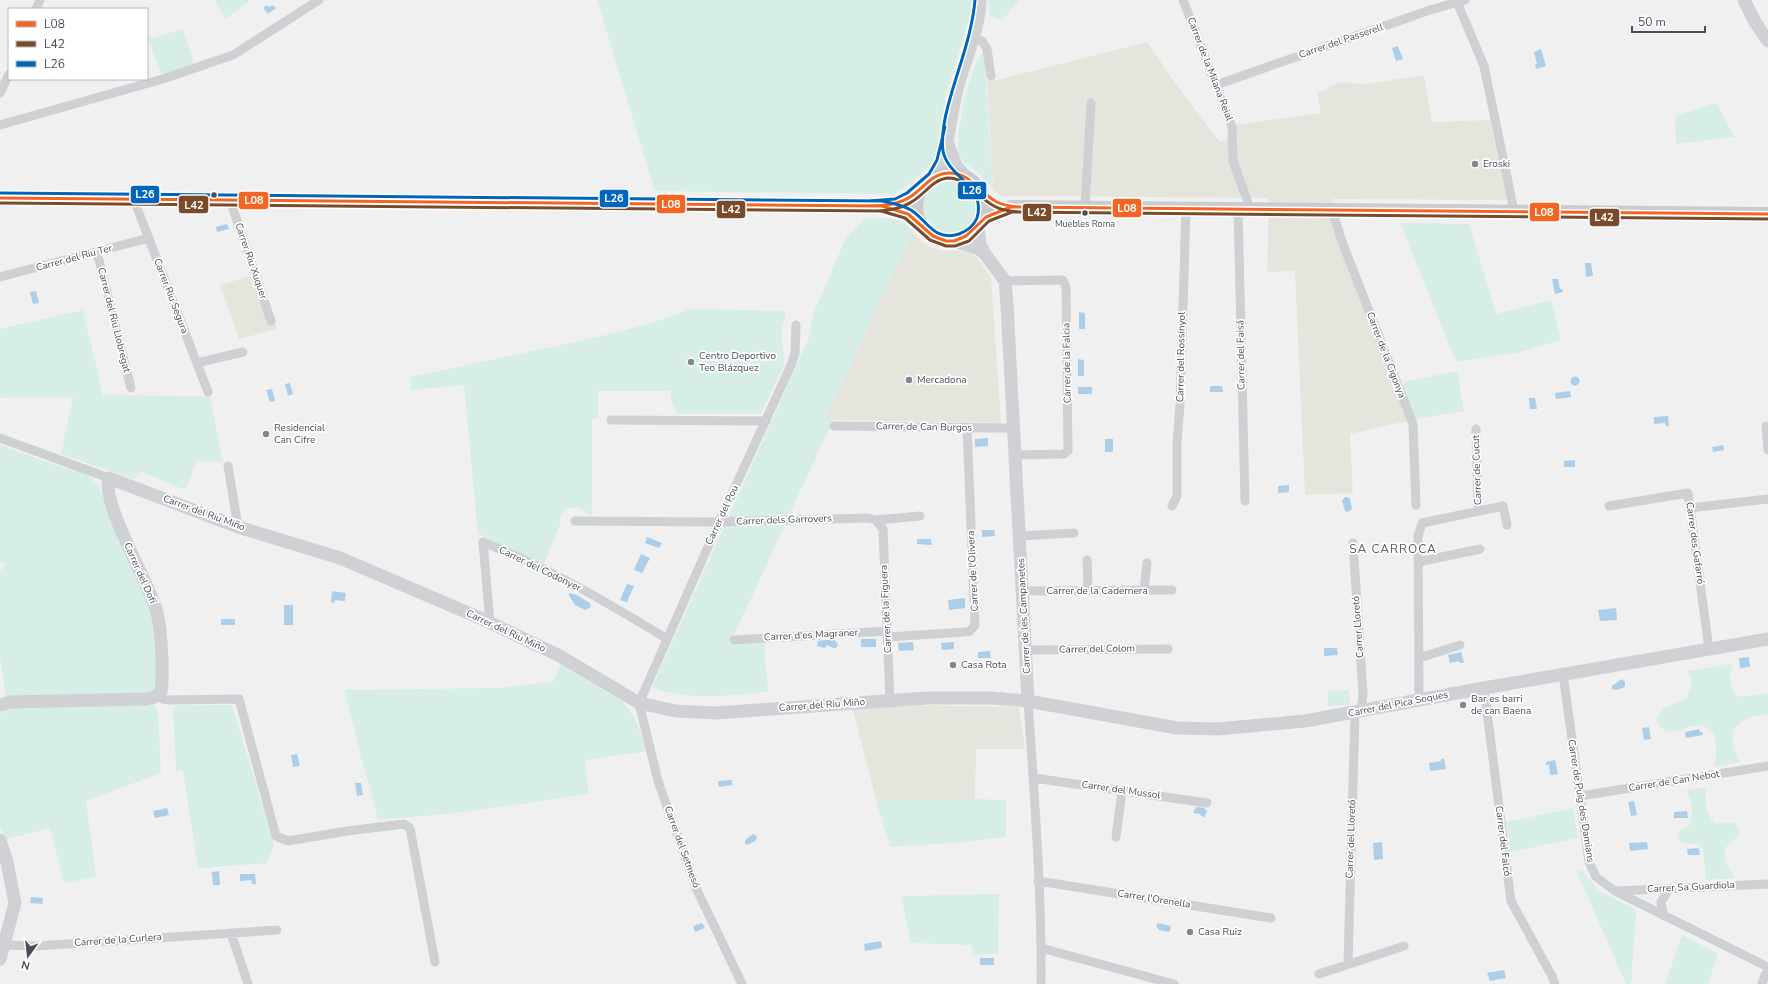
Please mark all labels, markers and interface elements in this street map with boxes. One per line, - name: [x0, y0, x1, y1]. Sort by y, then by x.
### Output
- legend: [8, 8, 148, 80]
- scale bar: [1632, 8, 1705, 34]
- text: 50 m: [1638, 14, 1666, 30]
- street label: Carrer de la Milana Reial: [1184, 15, 1236, 123]
- text: L08: [44, 16, 65, 32]
- street label: Carrer del Passerell: [1297, 20, 1385, 62]
- text: L42: [44, 36, 65, 52]
- text: L26: [44, 56, 65, 72]
- place label: Eroski: [1483, 157, 1510, 171]
- marker: Eroski: [1470, 159, 1480, 169]
- line badge: L26: [957, 181, 987, 200]
- text: L26: [962, 183, 982, 198]
- line badge: L26: [130, 185, 160, 204]
- text: L26: [135, 187, 155, 202]
- line badge: L26: [599, 189, 629, 208]
- unlabelled marker: [209, 190, 219, 200]
- line badge: L08: [238, 191, 269, 210]
- text: L26: [604, 191, 624, 206]
- text: L08: [244, 193, 264, 208]
- line badge: L08: [656, 194, 686, 214]
- line badge: L42: [178, 195, 209, 214]
- text: L08: [661, 197, 681, 212]
- text: L42: [184, 198, 204, 213]
- line badge: L08: [1112, 198, 1142, 218]
- line badge: L42: [716, 200, 746, 219]
- text: L08: [1117, 201, 1137, 216]
- text: L42: [721, 202, 741, 217]
- line badge: L08: [1529, 202, 1560, 222]
- line badge: L42: [1022, 203, 1052, 222]
- text: L42: [1027, 205, 1047, 220]
- text: L08: [1534, 205, 1554, 220]
- marker: Muebles Roma: [1080, 208, 1090, 218]
- line badge: L42: [1589, 208, 1620, 227]
- text: L42: [1594, 210, 1614, 225]
- place label: Muebles Roma: [1055, 218, 1115, 230]
- street label: Carrer Riu Xuquer: [231, 221, 271, 302]
- street label: Carrer del Riu Ter: [34, 241, 114, 275]
- street label: Carrer Riu Segura: [150, 256, 192, 336]
- street label: Carrer del Riu Llobregat: [94, 266, 134, 374]
- street label: Carrer de la Cigonya: [1363, 310, 1409, 400]
- street label: Carrer del Rossinyol: [1173, 312, 1189, 402]
- street label: Carrer del Faisá: [1233, 320, 1249, 390]
- street label: Carrer de la Falcia: [1059, 323, 1075, 403]
- place label: Centro Deportivo Teo Blázquez: [699, 349, 776, 375]
- marker: Centro Deportivo Teo Blázquez: [686, 357, 696, 367]
- place label: Mercadona: [917, 373, 967, 387]
- marker: Mercadona: [904, 375, 914, 385]
- street label: Carrer de Can Burgos: [876, 419, 972, 435]
- place label: Residencial Can Cifre: [274, 421, 325, 447]
- marker: Residencial Can Cifre: [261, 429, 271, 439]
- street label: Carrer de Cucut: [1469, 434, 1485, 505]
- street label: Carrer del Pou: [702, 483, 742, 547]
- street label: Carrer del Riu Miño: [161, 492, 247, 535]
- street label: Carrer des Gafarró: [1682, 501, 1708, 585]
- street label: Carrer dels Garrovers: [736, 511, 832, 529]
- street label: Carrer de l'Olivera: [964, 530, 982, 612]
- street label: Carrer del Dofí: [120, 540, 160, 606]
- district label: SA CARROCA: [1349, 541, 1437, 557]
- street label: Carrer del Codonyer: [496, 543, 584, 595]
- street label: Carrer de les Campanetes: [1014, 558, 1034, 674]
- street label: Carrer de la Figuera: [877, 564, 895, 654]
- street label: Carrer de la Cadernera: [1046, 584, 1148, 598]
- street label: Carrer Lloretó: [1349, 595, 1367, 659]
- street label: Carrer del Riu Miño: [464, 606, 549, 656]
- street label: Carrer d'es Magraner: [764, 626, 859, 644]
- street label: Carrer del Colom: [1059, 641, 1135, 657]
- place label: Casa Rota: [961, 658, 1006, 672]
- marker: Casa Rota: [948, 660, 958, 670]
- street label: Carrer del Pica Soques: [1347, 687, 1449, 721]
- place label: Bar es barri de can Baena: [1471, 692, 1531, 718]
- street label: Carrer del Riu Miño: [778, 695, 866, 715]
- marker: Bar es barri de can Baena: [1458, 700, 1468, 710]
- street label: Carrer de Puig des Damians: [1564, 738, 1598, 864]
- street label: Carrer de Can Nebot: [1628, 767, 1721, 795]
- street label: Carrer del Mussol: [1081, 778, 1161, 802]
- street label: Carrer del Lloretó: [1343, 799, 1359, 879]
- street label: Carrer del Setmesó: [661, 804, 703, 890]
- street label: Carrer del Falcó: [1492, 805, 1514, 877]
- street label: Carrer Sa Guardiola: [1647, 878, 1735, 896]
- street label: Carrer l'Orenella: [1116, 886, 1192, 912]
- place label: Casa Ruiz: [1198, 925, 1242, 939]
- marker: Casa Ruiz: [1185, 927, 1195, 937]
- street label: Carrer de la Curlera: [74, 930, 162, 950]
- north arrow: [8, 936, 48, 976]
- text: N: [20, 957, 31, 973]

